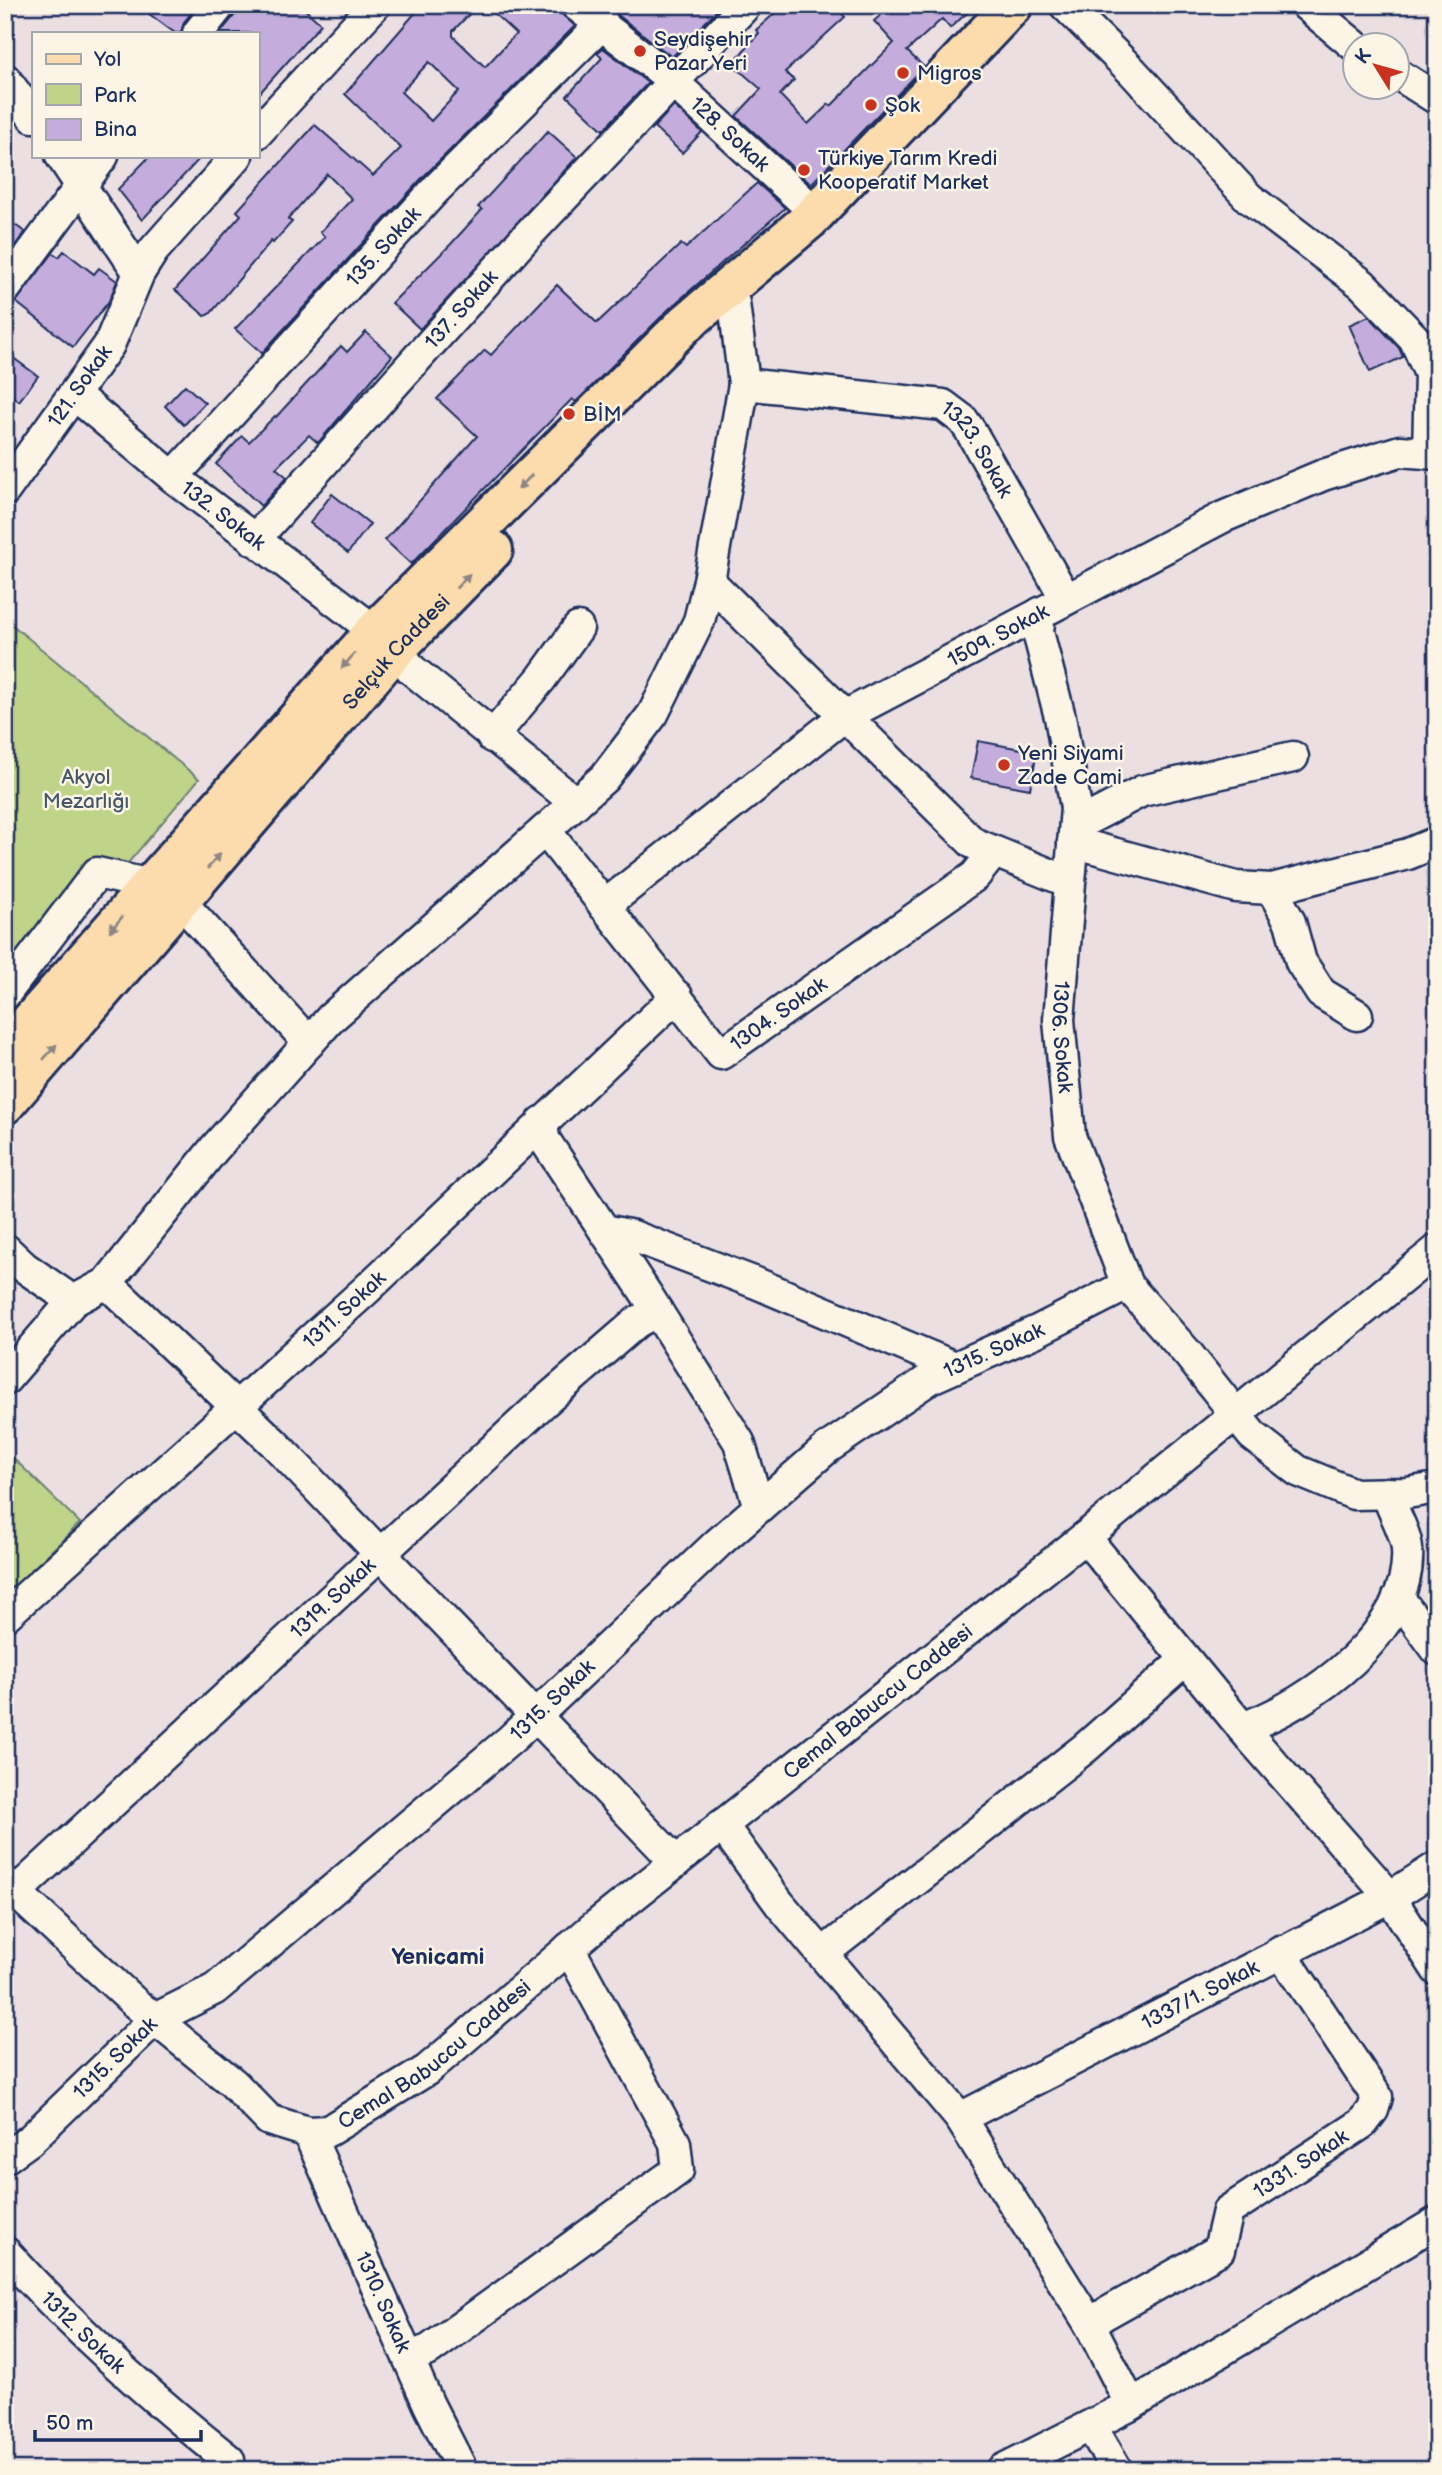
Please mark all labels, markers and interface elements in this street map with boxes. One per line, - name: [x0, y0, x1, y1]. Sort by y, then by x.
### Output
- place label: Seydişehir Pazar Yeri: [654, 27, 752, 76]
- legend: [32, 32, 259, 158]
- north arrow: [1340, 32, 1410, 102]
- marker: Seydişehir Pazar Yeri: [632, 43, 648, 59]
- text: K: [1351, 45, 1377, 69]
- text: Yol: [93, 47, 121, 72]
- place label: Migros: [917, 61, 982, 86]
- marker: Migros: [895, 65, 911, 81]
- text: Park: [94, 83, 137, 108]
- street label: 128. Sokak: [685, 92, 775, 178]
- place label: Şok: [885, 93, 921, 118]
- marker: Şok: [863, 97, 879, 113]
- text: Bina: [94, 117, 137, 142]
- place label: Türkiye Tarım Kredi Kooperatif Market: [818, 146, 997, 195]
- marker: Türkiye Tarım Kredi Kooperatif Market: [796, 162, 812, 178]
- street label: 135. Sokak: [341, 201, 427, 292]
- street label: 137. Sokak: [420, 264, 504, 354]
- street label: 121. Sokak: [42, 340, 118, 432]
- street label: 1323. Sokak: [936, 396, 1018, 503]
- place label: BİM: [583, 402, 622, 427]
- marker: BİM: [561, 406, 577, 422]
- one-way arrow: [517, 474, 534, 490]
- street label: 132. Sokak: [176, 476, 271, 556]
- one-way arrow: [454, 573, 471, 590]
- street label: Selçuk Caddesi: [338, 589, 455, 715]
- street label: 1509. Sokak: [944, 599, 1054, 673]
- one-way arrow: [341, 653, 356, 670]
- place label: Yeni Siyami Zade Cami: [1017, 741, 1124, 790]
- marker: Yeni Siyami Zade Cami: [996, 757, 1012, 773]
- park label: Akyol Mezarlığı: [43, 765, 129, 814]
- one-way arrow: [206, 853, 221, 870]
- one-way arrow: [109, 915, 125, 932]
- street label: 1304. Sokak: [726, 971, 832, 1057]
- street label: 1306. Sokak: [1046, 980, 1078, 1095]
- one-way arrow: [42, 1044, 57, 1061]
- street label: 1311. Sokak: [298, 1265, 392, 1354]
- street label: 1315. Sokak: [940, 1317, 1049, 1384]
- street label: 1319. Sokak: [285, 1552, 381, 1644]
- street label: Cemal Babuccu Caddesi: [778, 1619, 978, 1785]
- street label: 1315. Sokak: [505, 1654, 601, 1746]
- district label: Yenicami: [392, 1943, 484, 1971]
- street label: 1337/1. Sokak: [1138, 1954, 1264, 2035]
- street label: Cemal Babuccu Caddesi: [334, 1975, 536, 2135]
- street label: 1315. Sokak: [68, 2011, 163, 2104]
- street label: 1331. Sokak: [1249, 2124, 1354, 2204]
- street label: 1310. Sokak: [350, 2248, 416, 2357]
- street label: 1312. Sokak: [35, 2286, 131, 2379]
- scale bar: [35, 2398, 201, 2442]
- text: 50 m: [46, 2411, 93, 2436]

